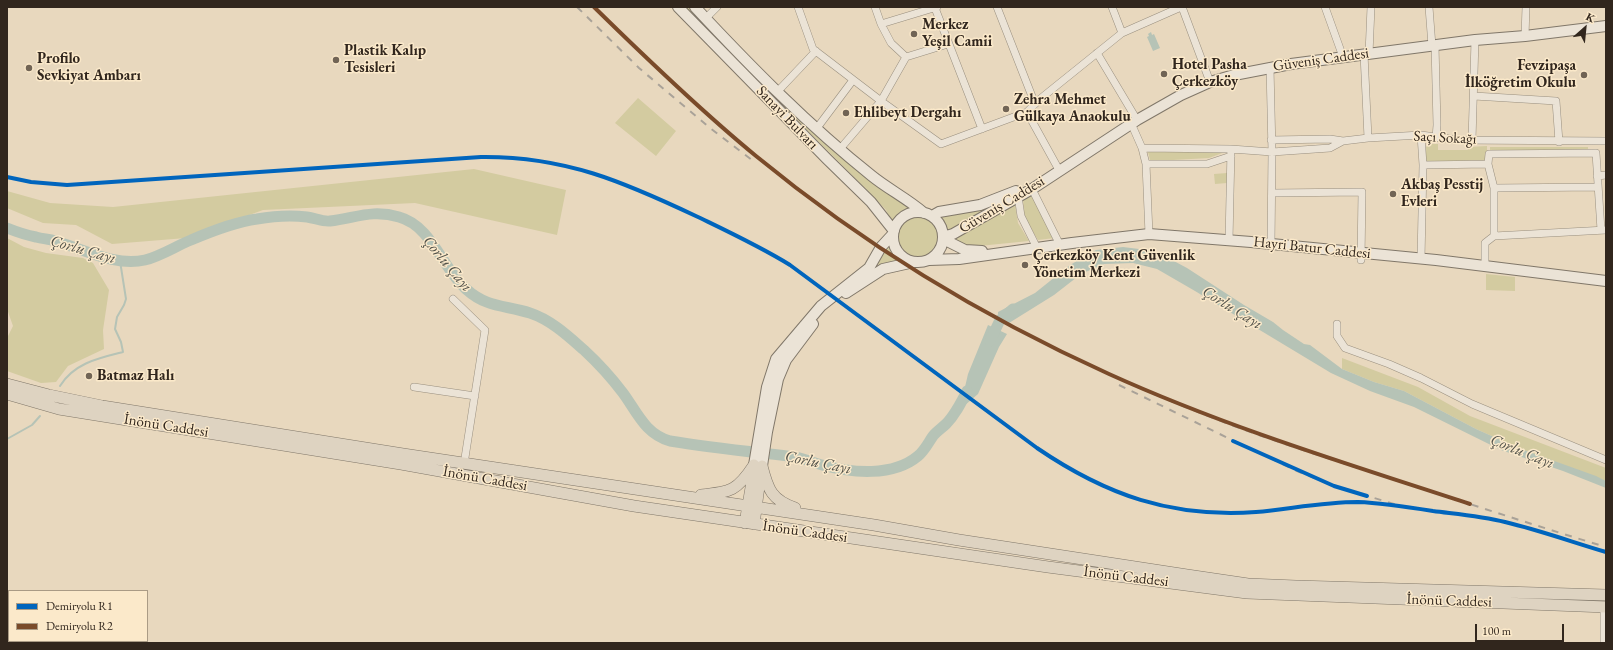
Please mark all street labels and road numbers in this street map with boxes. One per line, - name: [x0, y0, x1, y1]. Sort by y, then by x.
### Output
- street label: Güveniş Caddesi: [1272, 44, 1370, 76]
- street label: Sanayi Bulvarı: [752, 83, 822, 153]
- street label: Saçı Sokağı: [1413, 127, 1477, 149]
- street label: Güveniş Caddesi: [956, 172, 1048, 238]
- street label: Hayri Batur Caddesi: [1252, 233, 1372, 263]
- street label: İnönü Caddesi: [122, 410, 210, 442]
- street label: İnönü Caddesi: [441, 463, 529, 495]
- street label: İnönü Caddesi: [761, 517, 849, 547]
- street label: İnönü Caddesi: [1082, 563, 1170, 591]
- street label: İnönü Caddesi: [1406, 591, 1492, 611]

